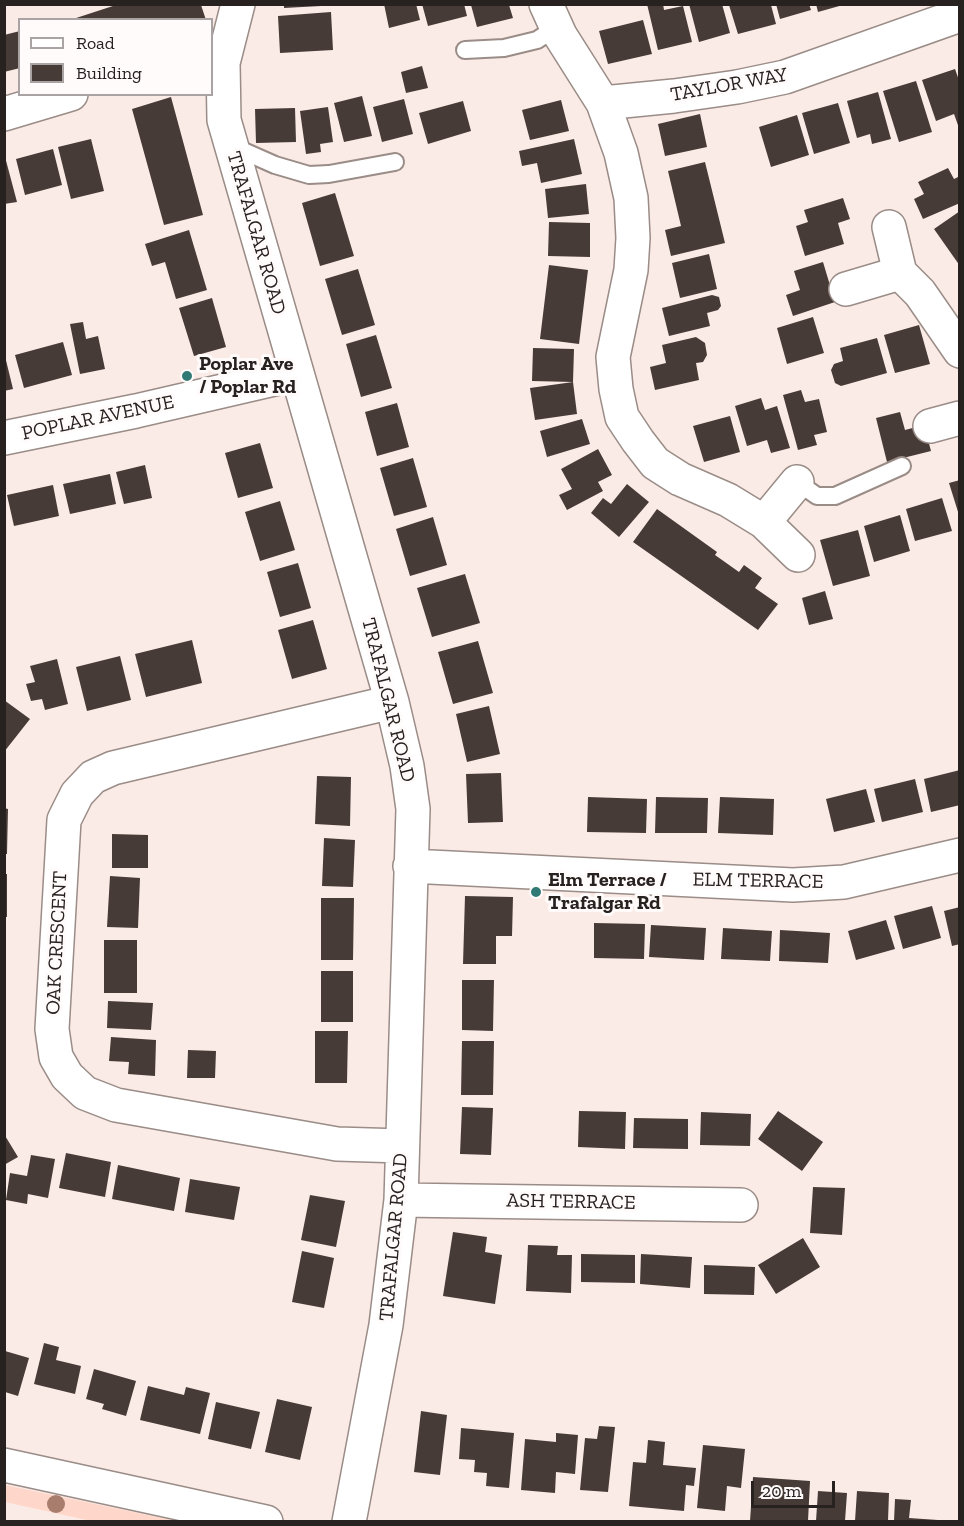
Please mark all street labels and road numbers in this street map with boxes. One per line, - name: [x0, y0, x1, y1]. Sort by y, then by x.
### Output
- street label: TAYLOR WAY: [669, 63, 789, 107]
- street label: TRAFALGAR ROAD: [221, 149, 291, 317]
- street label: POPLAR AVENUE: [20, 390, 176, 446]
- street label: TRAFALGAR ROAD: [356, 615, 420, 785]
- street label: ELM TERRACE: [692, 868, 824, 894]
- street label: OAK CRESCENT: [41, 871, 73, 1015]
- street label: TRAFALGAR ROAD: [375, 1152, 413, 1322]
- street label: ASH TERRACE: [506, 1189, 636, 1215]

